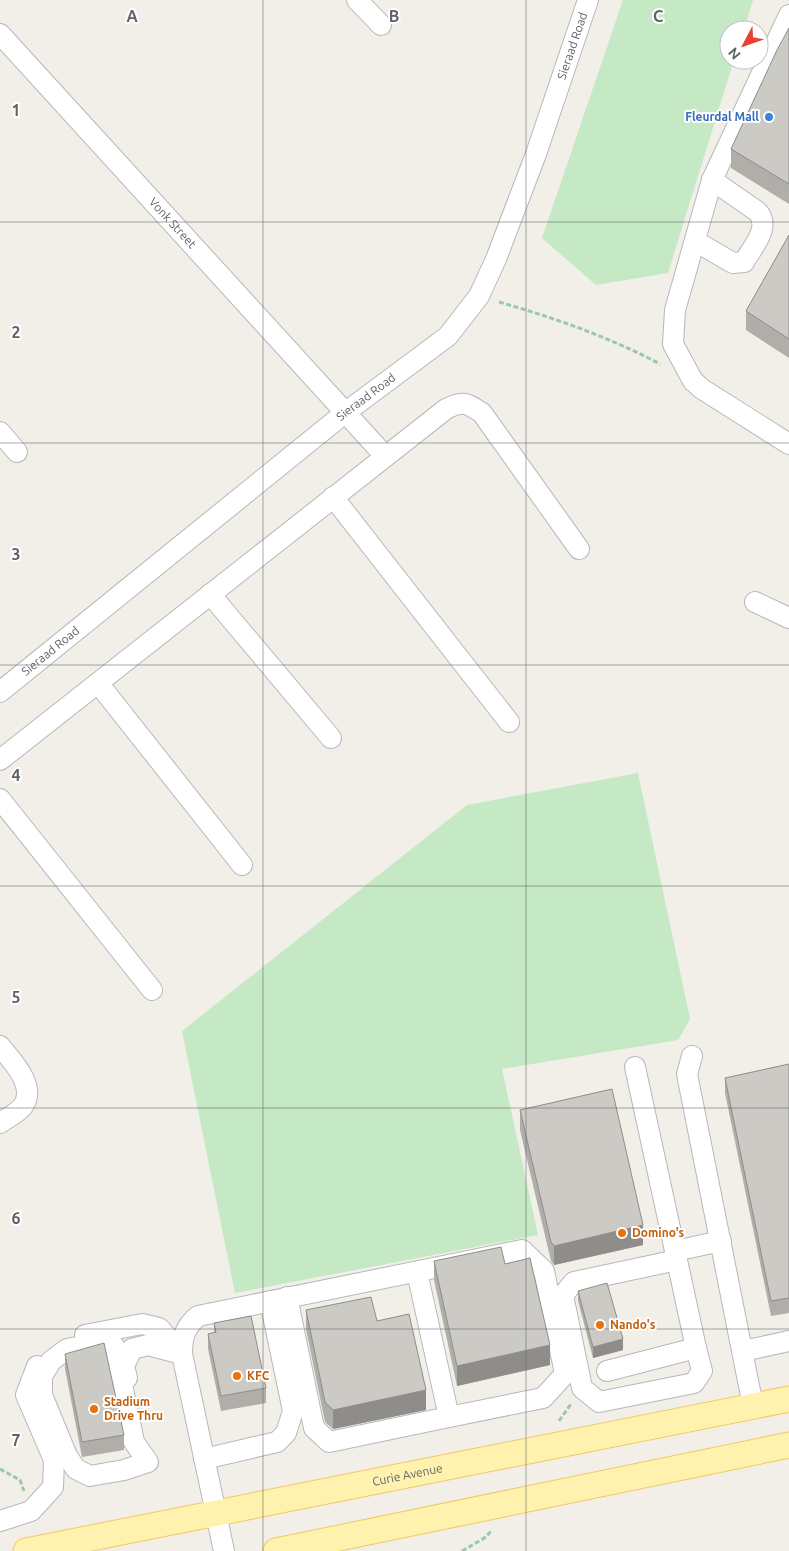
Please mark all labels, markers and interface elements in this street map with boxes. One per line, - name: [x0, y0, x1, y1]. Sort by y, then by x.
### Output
- text: A: [126, 7, 138, 25]
- text: B: [389, 7, 399, 25]
- text: C: [653, 7, 663, 25]
- street label: Sieraad Road: [555, 10, 589, 81]
- north arrow: [719, 20, 769, 70]
- text: N: [725, 44, 744, 63]
- text: 1: [11, 101, 21, 119]
- place label: Fleurdal Mall: [685, 110, 759, 123]
- marker: Fleurdal Mall: [763, 111, 775, 123]
- street label: Vonk Street: [147, 195, 199, 251]
- text: 2: [11, 323, 21, 341]
- street label: Sieraad Road: [334, 371, 398, 423]
- text: 3: [11, 545, 21, 563]
- street label: Sieraad Road: [19, 624, 82, 678]
- text: 4: [11, 766, 21, 784]
- text: 5: [11, 988, 21, 1006]
- text: 6: [11, 1209, 21, 1227]
- place label: Domino's: [632, 1226, 685, 1239]
- marker: Domino's: [616, 1227, 628, 1239]
- place label: Nando's: [610, 1318, 656, 1331]
- marker: Nando's: [594, 1319, 606, 1331]
- place label: KFC: [247, 1369, 270, 1382]
- marker: KFC: [231, 1370, 243, 1382]
- place label: Stadium Drive Thru: [104, 1395, 163, 1422]
- marker: Stadium Drive Thru: [88, 1403, 100, 1415]
- text: 7: [11, 1431, 21, 1449]
- street label: Curie Avenue: [371, 1461, 444, 1488]

